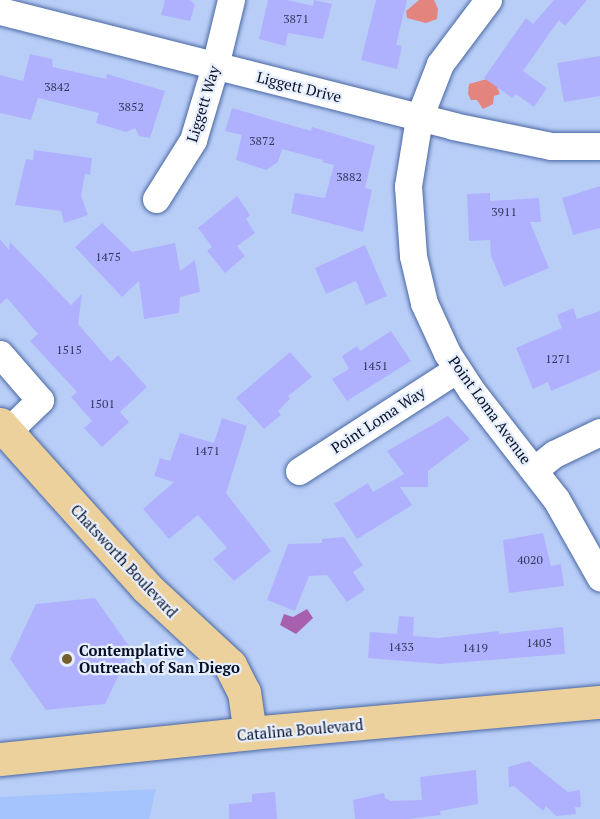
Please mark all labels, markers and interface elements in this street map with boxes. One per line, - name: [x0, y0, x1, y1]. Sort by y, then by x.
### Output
- house number: 3871: [283, 12, 309, 26]
- street label: Liggett Way: [183, 64, 223, 144]
- street label: Liggett Drive: [255, 68, 343, 106]
- house number: 3842: [44, 80, 70, 94]
- house number: 3852: [118, 100, 144, 114]
- house number: 3872: [249, 134, 275, 148]
- house number: 3882: [336, 170, 362, 184]
- house number: 3911: [491, 205, 517, 219]
- house number: 1475: [95, 250, 121, 264]
- house number: 1515: [56, 343, 82, 357]
- street label: Point Loma Avenue: [445, 352, 535, 468]
- house number: 1271: [545, 352, 571, 366]
- house number: 1451: [362, 359, 388, 373]
- street label: Point Loma Way: [328, 383, 428, 457]
- house number: 1501: [89, 397, 115, 411]
- house number: 1471: [194, 444, 220, 458]
- street label: Chatsworth Boulevard: [67, 501, 181, 621]
- house number: 4020: [517, 553, 543, 567]
- house number: 1405: [526, 636, 552, 650]
- house number: 1433: [388, 640, 414, 654]
- place label: Contemplative Outreach of San Diego: [79, 641, 240, 676]
- house number: 1419: [462, 641, 488, 655]
- marker: Contemplative Outreach of San Diego: [60, 652, 74, 666]
- street label: Catalina Boulevard: [236, 716, 364, 744]

